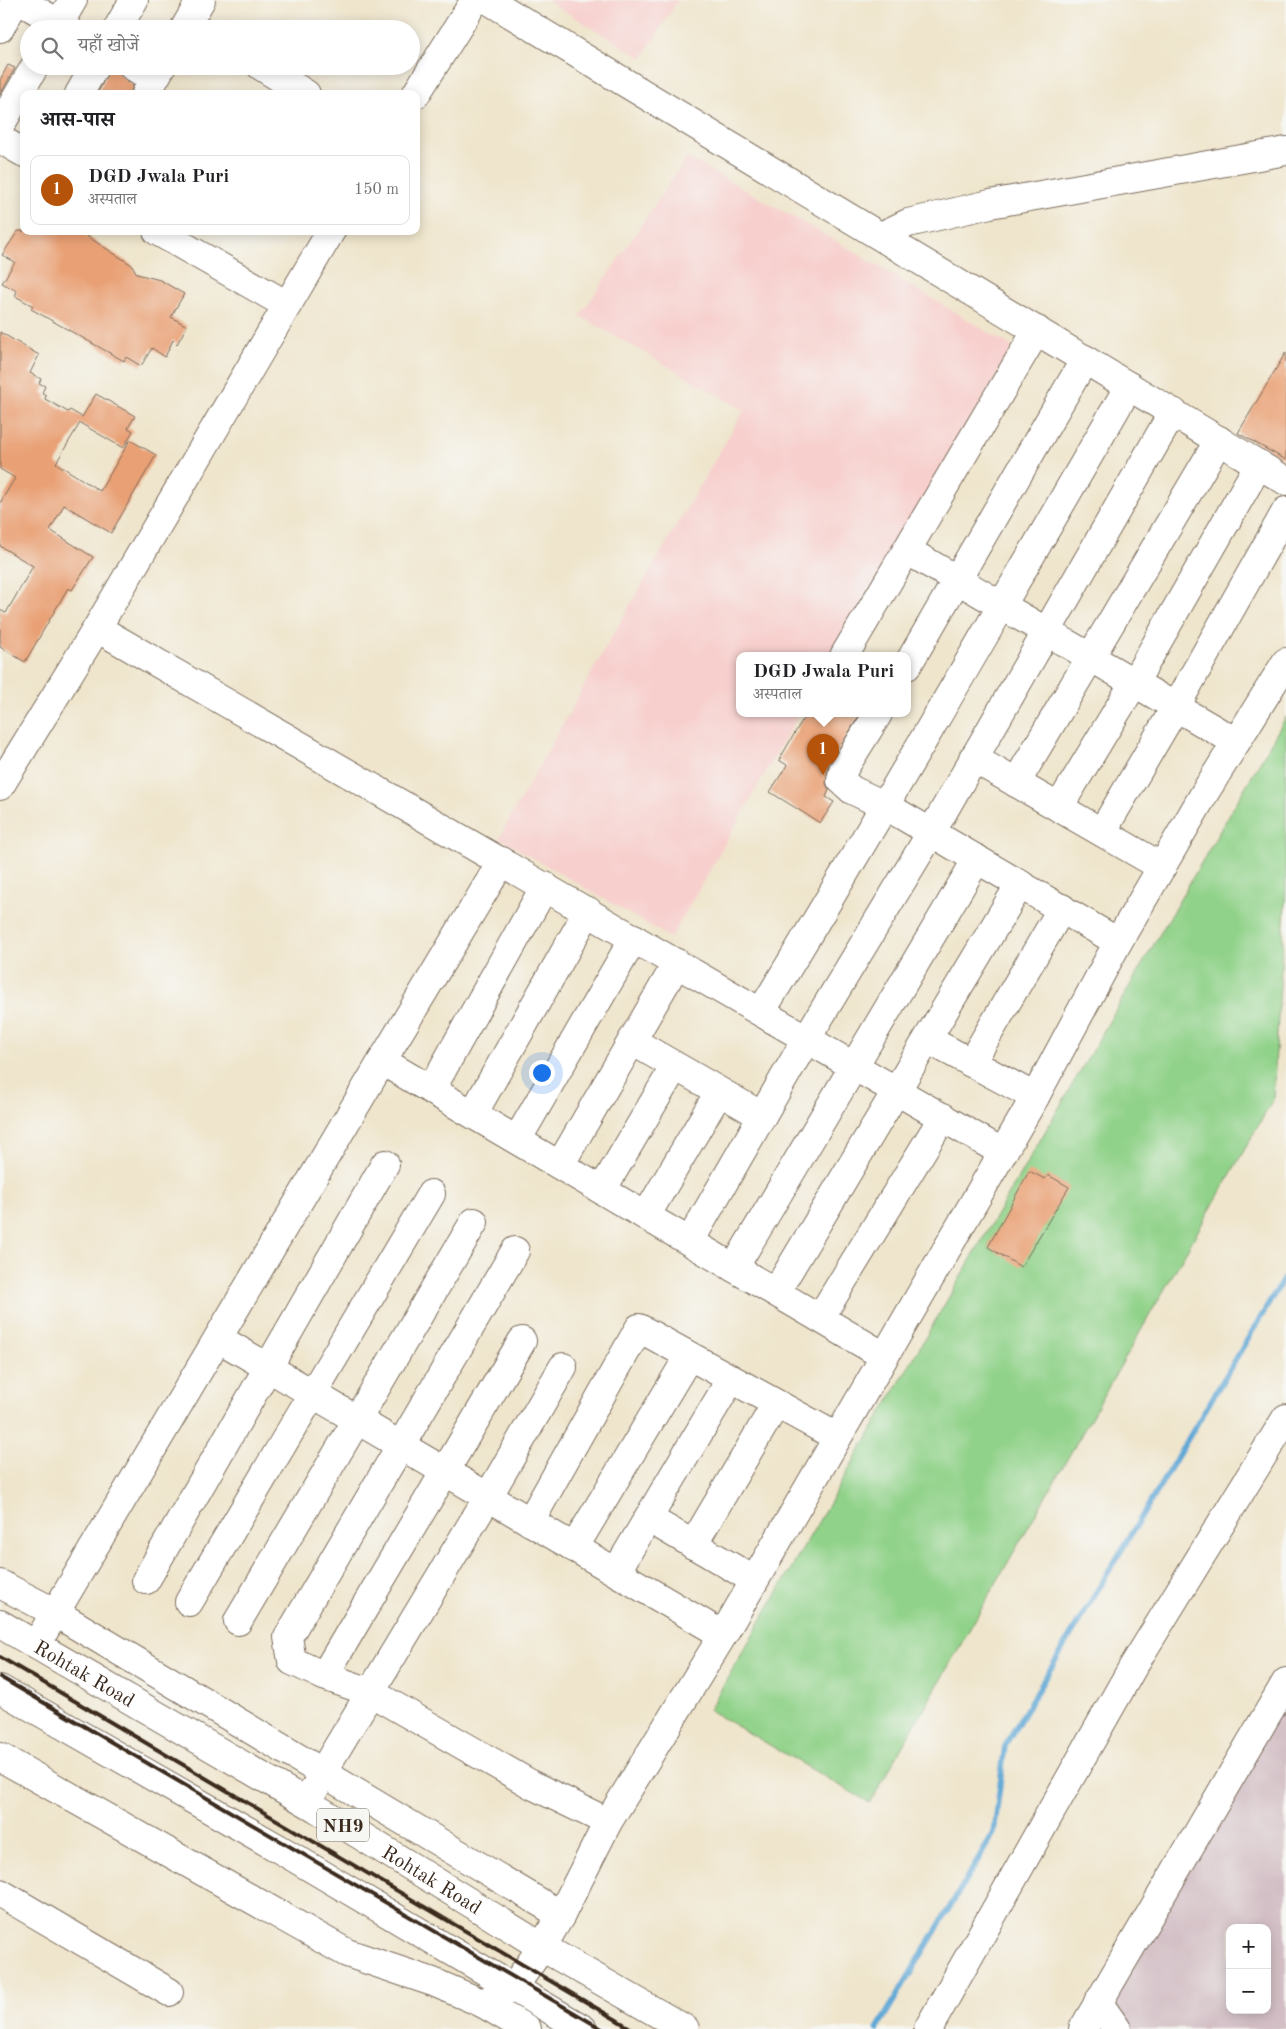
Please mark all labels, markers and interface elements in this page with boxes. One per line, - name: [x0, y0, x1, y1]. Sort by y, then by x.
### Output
- search box: [20, 20, 420, 75]
- icon: search: [38, 34, 66, 62]
- text: यहाँ खोजें: [78, 37, 139, 56]
- text: आस-पास: [40, 110, 115, 131]
- text: DGD Jwala Puri: [88, 168, 229, 187]
- text: 1: [52, 182, 62, 198]
- text: 150 m: [354, 182, 399, 198]
- text: अस्पताल: [88, 192, 137, 208]
- popup: [736, 652, 911, 717]
- text: DGD Jwala Puri: [753, 663, 894, 682]
- text: अस्पताल: [753, 687, 802, 703]
- pin: 1: [807, 734, 839, 775]
- your location: [529, 1060, 555, 1086]
- street label: Rohtak Road: [30, 1638, 137, 1712]
- road number: NH9: [317, 1808, 369, 1842]
- street label: Rohtak Road: [378, 1843, 484, 1919]
- map controls: [1226, 1924, 1271, 2014]
- button: +: [1226, 1924, 1271, 1969]
- button: −: [1226, 1969, 1271, 2014]

